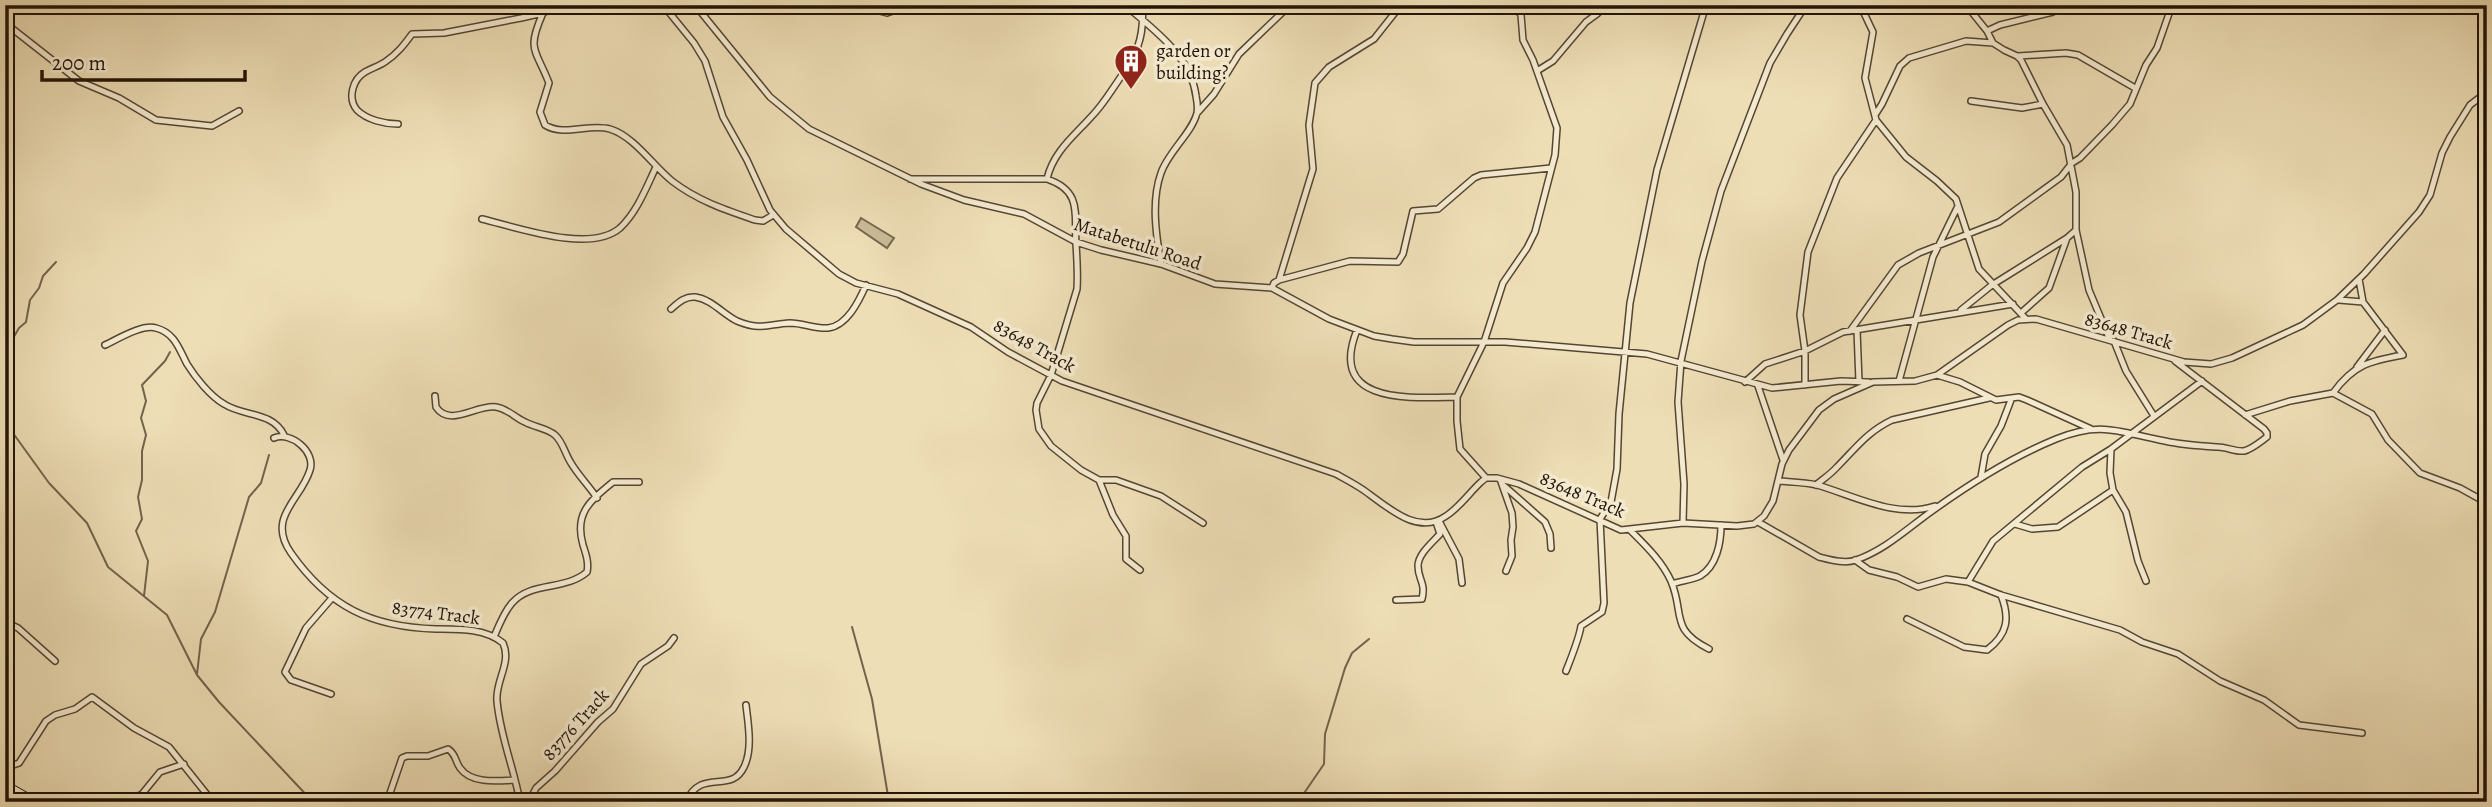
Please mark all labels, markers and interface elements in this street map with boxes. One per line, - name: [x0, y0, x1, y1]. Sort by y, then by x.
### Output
- scale bar: [42, 38, 245, 82]
- place label: garden or building?: [1156, 38, 1231, 86]
- building icon: garden or building?: [1112, 42, 1150, 91]
- text: 200 m: [52, 49, 106, 77]
- street label: Matabetulu Road: [1071, 211, 1206, 277]
- street label: 83648 Track: [2082, 306, 2176, 356]
- street label: 83648 Track: [989, 313, 1081, 380]
- street label: 83648 Track: [1536, 465, 1630, 525]
- street label: 83774 Track: [390, 595, 482, 631]
- street label: 83776 Track: [536, 683, 616, 766]

